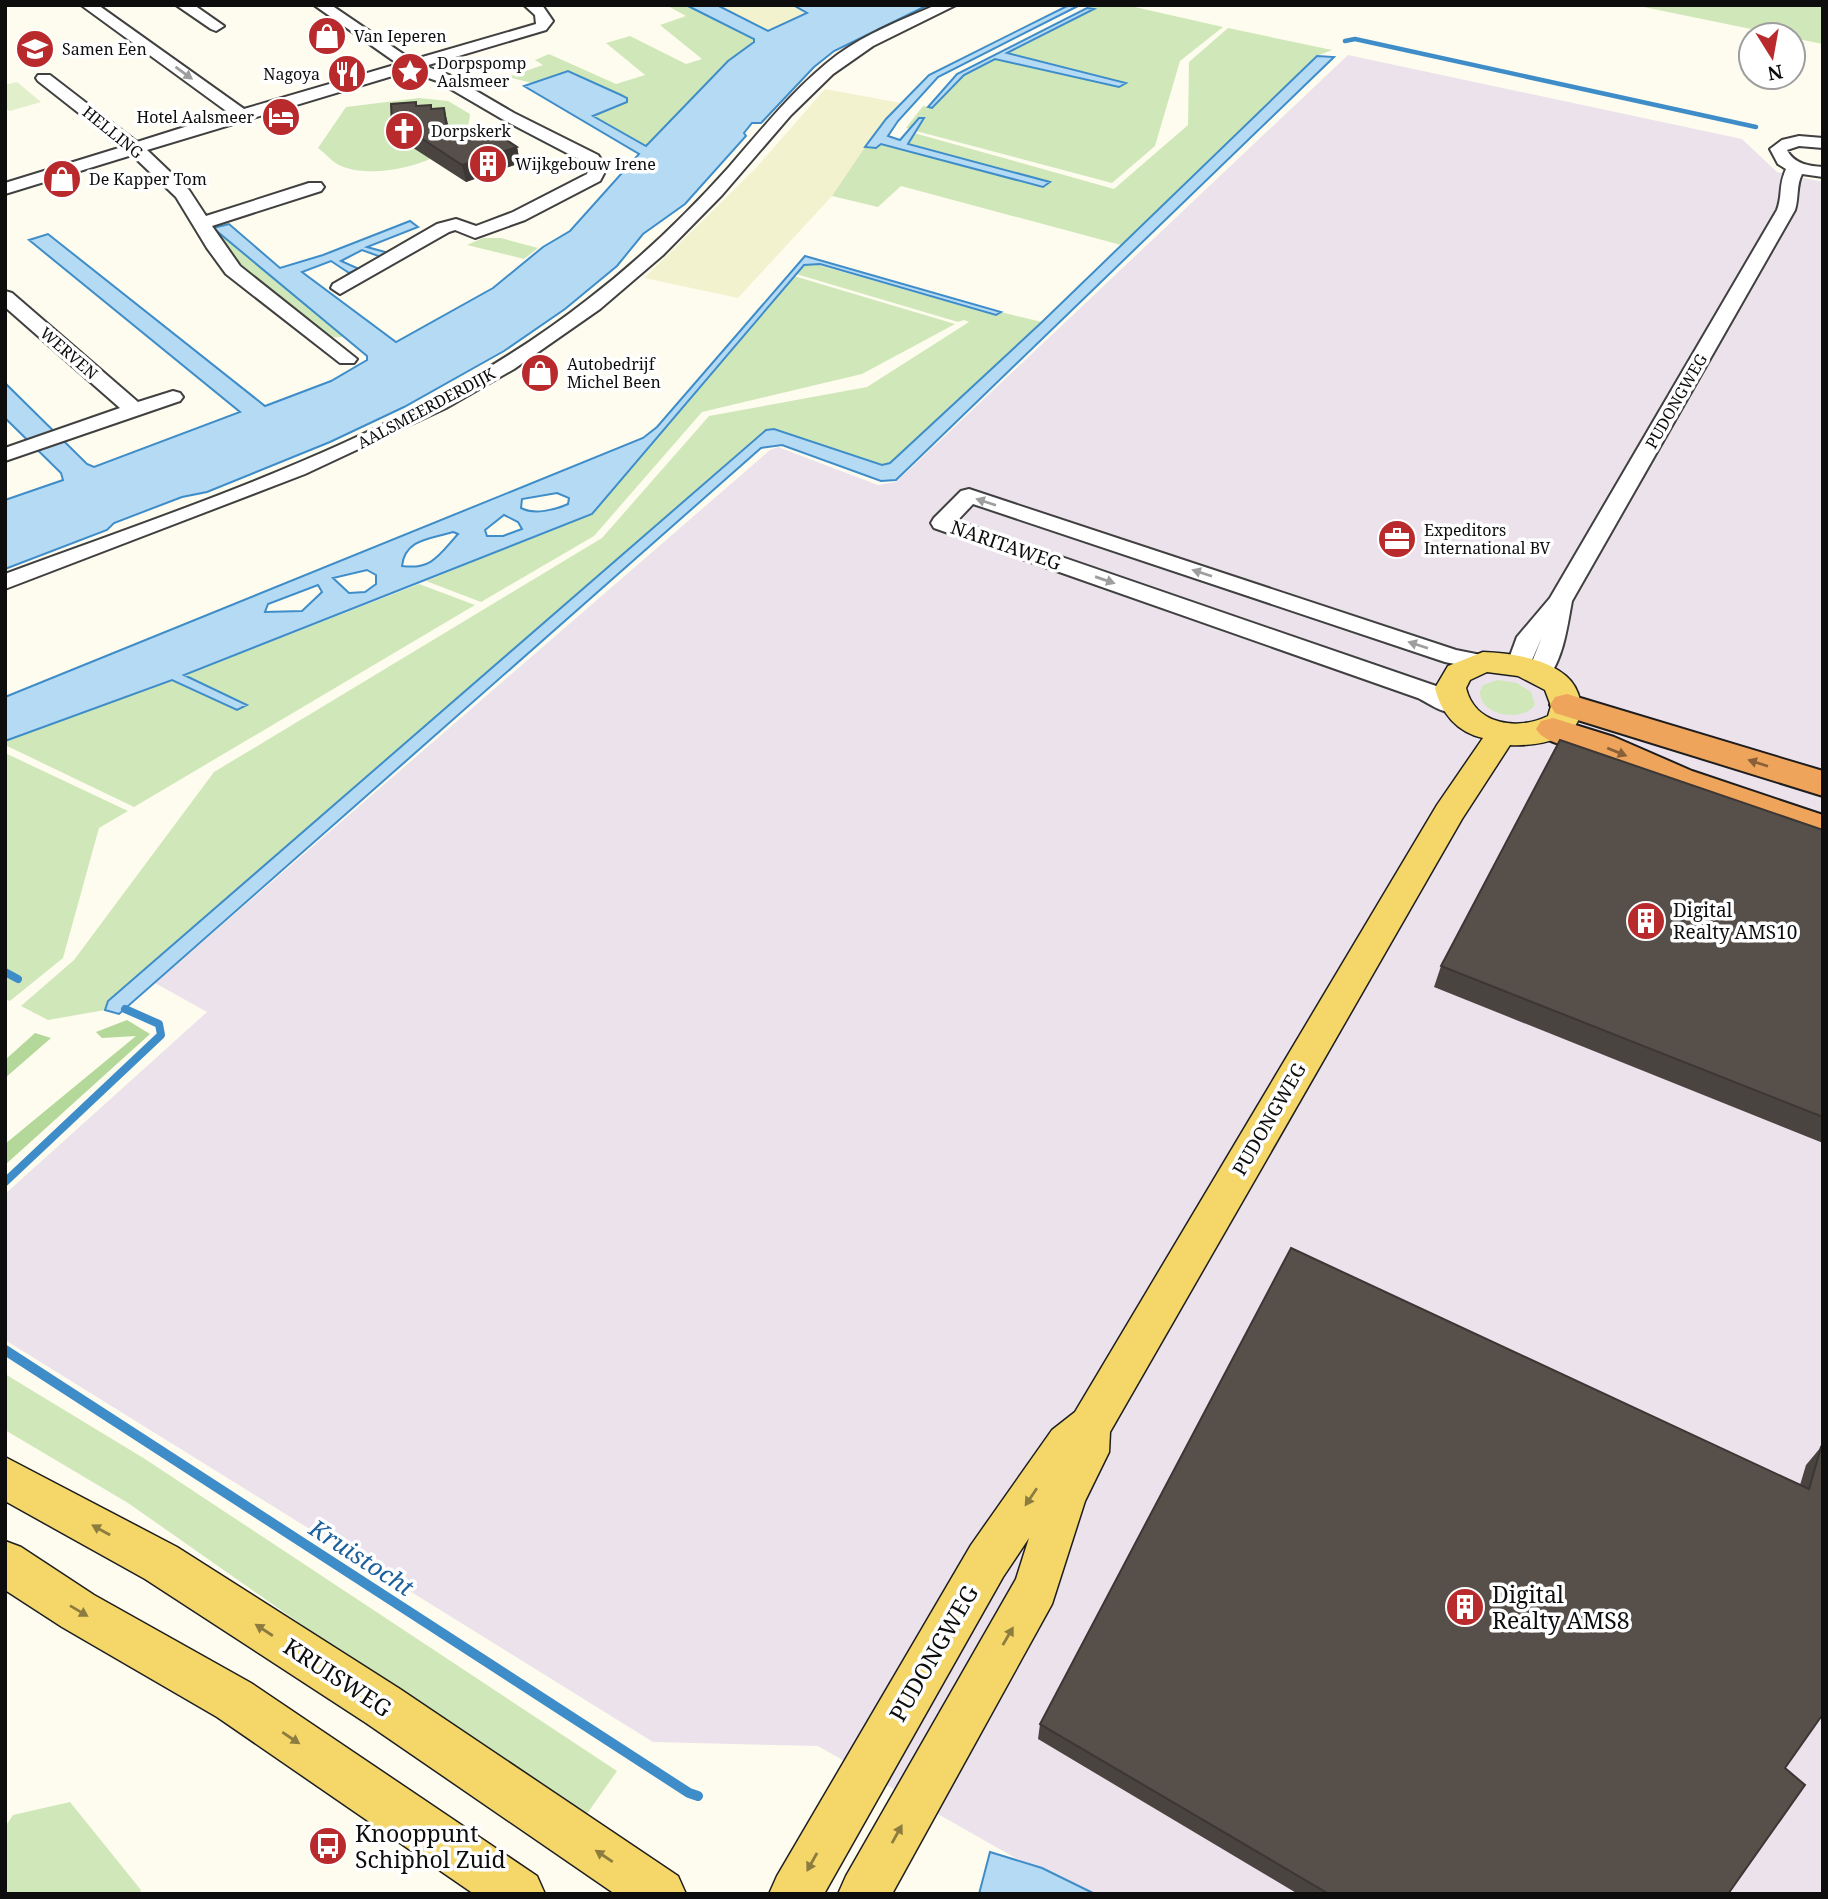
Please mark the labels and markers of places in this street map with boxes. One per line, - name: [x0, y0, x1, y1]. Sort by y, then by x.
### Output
- shop icon: Van Ieperen: [306, 15, 348, 57]
- place label: Van Ieperen: [354, 25, 447, 47]
- school or university icon: Samen Een: [14, 28, 56, 70]
- place label: Samen Een: [62, 38, 147, 60]
- place icon: Dorpspomp Aalsmeer: [389, 51, 431, 93]
- place label: Dorpspomp Aalsmeer: [437, 52, 526, 92]
- restaurant icon: Nagoya: [326, 53, 368, 95]
- place label: Nagoya: [263, 63, 320, 85]
- hotel icon: Hotel Aalsmeer: [260, 96, 302, 138]
- place label: Hotel Aalsmeer: [137, 106, 254, 128]
- church icon: Dorpskerk: [383, 110, 425, 152]
- place label: Dorpskerk: [431, 120, 512, 142]
- building icon: Wijkgebouw Irene: [467, 143, 509, 185]
- place label: Wijkgebouw Irene: [515, 153, 656, 175]
- shop icon: De Kapper Tom: [41, 158, 83, 200]
- place label: De Kapper Tom: [89, 168, 207, 190]
- shop icon: Autobedrijf Michel Been: [519, 352, 561, 394]
- place label: Autobedrijf Michel Been: [567, 353, 661, 393]
- office icon: Expeditors International BV: [1376, 518, 1418, 560]
- place label: Expeditors International BV: [1424, 519, 1551, 559]
- place label: Digital Realty AMS10: [1673, 897, 1797, 945]
- building icon: Digital Realty AMS10: [1625, 900, 1667, 942]
- place label: Digital Realty AMS8: [1492, 1578, 1630, 1636]
- building icon: Digital Realty AMS8: [1444, 1586, 1486, 1628]
- place label: Knooppunt Schiphol Zuid: [355, 1817, 506, 1875]
- bus stop icon: Knooppunt Schiphol Zuid: [307, 1825, 349, 1867]

